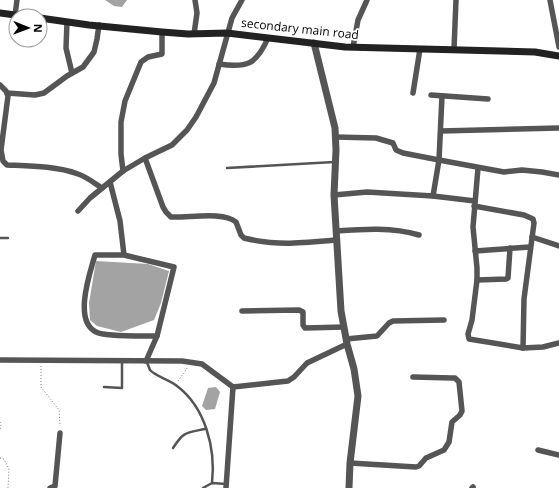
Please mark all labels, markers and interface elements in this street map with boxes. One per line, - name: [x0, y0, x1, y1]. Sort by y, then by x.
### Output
- north arrow: [8, 8, 48, 48]
- street label: secondary main road: [240, 14, 360, 43]
- text: N: [31, 24, 46, 33]

